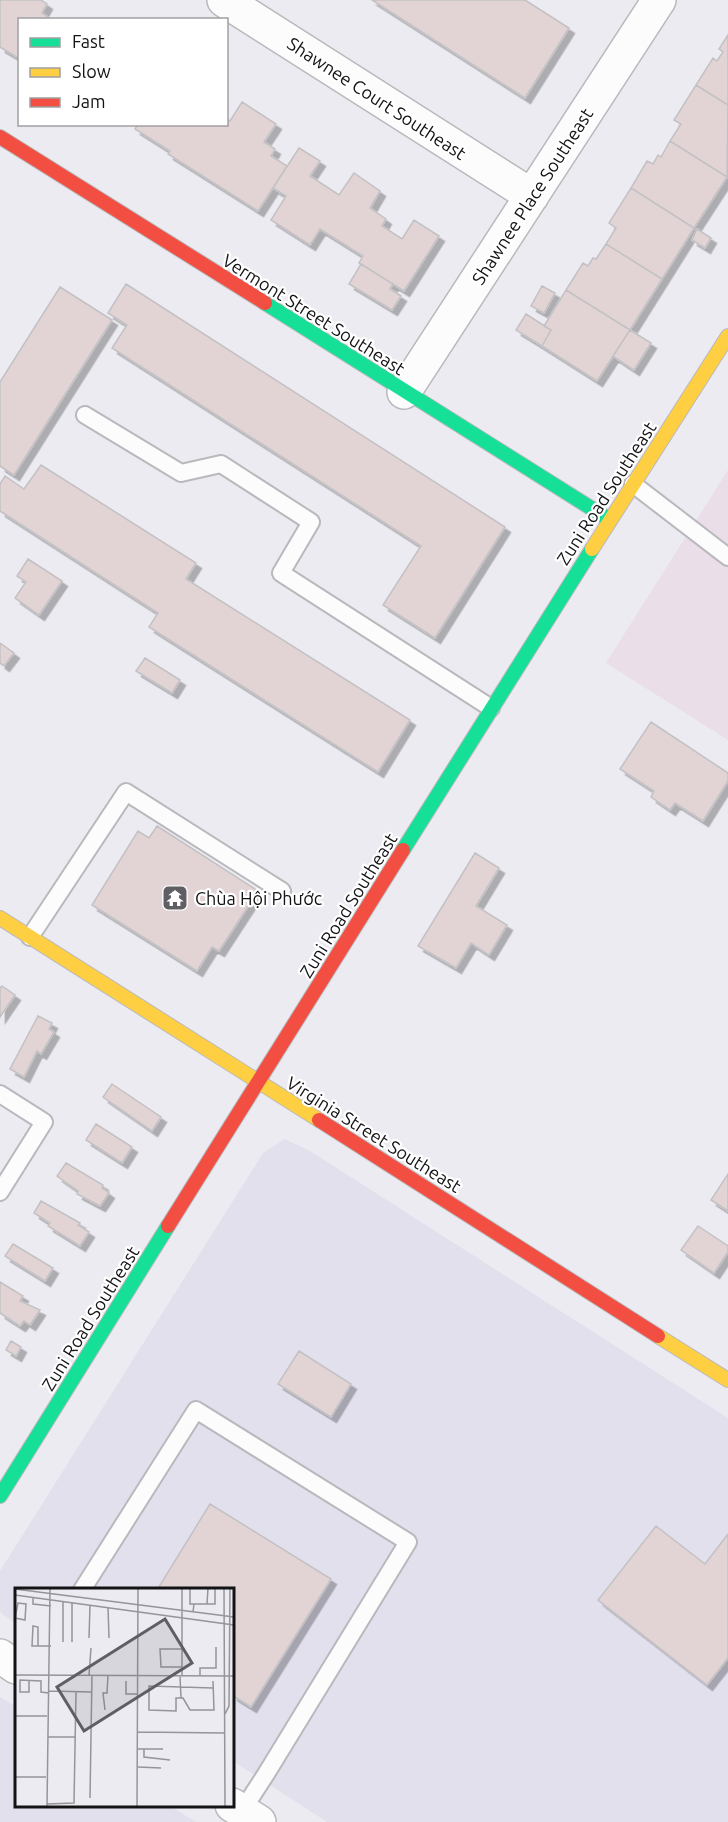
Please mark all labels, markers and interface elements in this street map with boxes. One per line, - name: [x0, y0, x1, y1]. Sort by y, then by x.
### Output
- legend: [18, 18, 228, 126]
- text: Fast: [72, 31, 105, 51]
- street label: Shawnee Court Southeast: [284, 33, 470, 163]
- text: Slow: [72, 61, 111, 81]
- text: Jam: [72, 91, 106, 111]
- street label: Shawnee Place Southeast: [468, 104, 596, 288]
- street label: Vermont Street Southeast: [219, 250, 409, 378]
- street label: Zuni Road Southeast: [552, 418, 660, 568]
- street label: Zuni Road Southeast: [295, 829, 401, 981]
- temple icon: Chùa Hội Phước: [160, 883, 190, 913]
- place label: Chùa Hội Phước: [195, 888, 322, 908]
- street label: Virginia Street Southeast: [283, 1072, 465, 1196]
- street label: Zuni Road Southeast: [37, 1242, 143, 1394]
- inset map: [15, 1588, 234, 1807]

